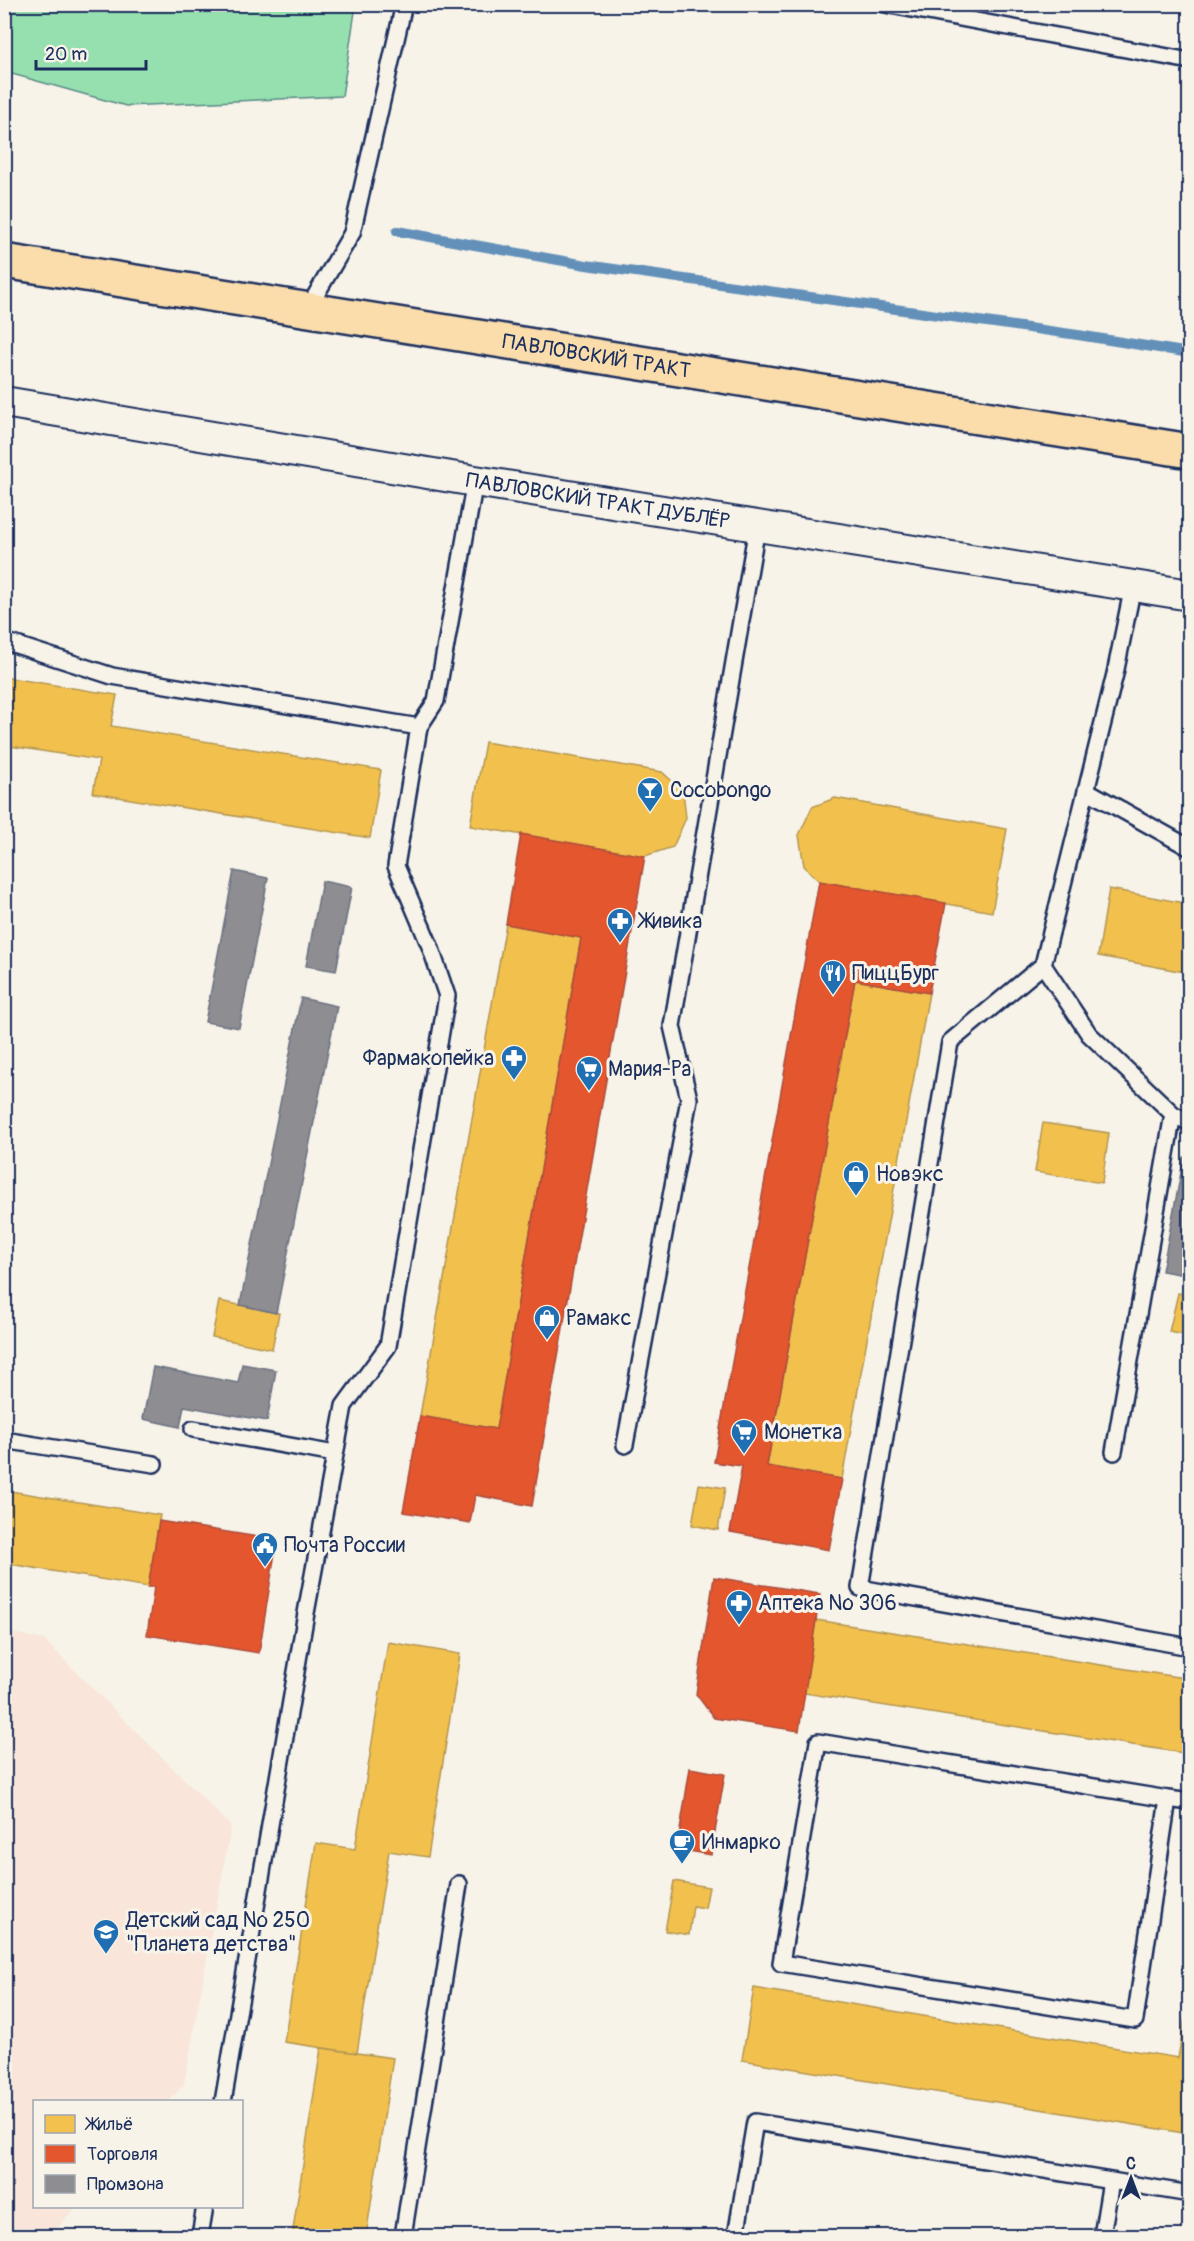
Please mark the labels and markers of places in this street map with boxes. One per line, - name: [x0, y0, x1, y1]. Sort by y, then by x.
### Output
- bar icon: Cocobongo: [635, 775, 665, 813]
- place label: Cocobongo: [670, 777, 771, 804]
- pharmacy icon: Живика: [605, 906, 635, 944]
- place label: Живика: [637, 908, 702, 935]
- restaurant icon: ПиццБург: [818, 958, 848, 996]
- place label: ПиццБург: [852, 960, 939, 987]
- pharmacy icon: Фармакопейка: [499, 1043, 529, 1081]
- place label: Фармакопейка: [363, 1045, 494, 1072]
- supermarket icon: Мария-Ра: [574, 1054, 604, 1092]
- place label: Мария-Ра: [608, 1056, 691, 1083]
- shop icon: Новэкс: [841, 1159, 871, 1197]
- place label: Новэкс: [876, 1161, 944, 1188]
- shop icon: Рамакс: [532, 1303, 562, 1341]
- place label: Рамакс: [566, 1305, 631, 1332]
- supermarket icon: Монетка: [729, 1417, 759, 1455]
- place label: Монетка: [764, 1419, 842, 1446]
- public building icon: Почта России: [250, 1530, 280, 1568]
- place label: Почта России: [284, 1532, 405, 1559]
- pharmacy icon: Аптека № 306: [724, 1588, 754, 1626]
- place label: Аптека № 306: [758, 1590, 897, 1617]
- cafe icon: Инмарко: [667, 1827, 697, 1865]
- place label: Инмарко: [702, 1829, 781, 1856]
- place label: Детский сад № 250 "Планета детства": [125, 1907, 310, 1958]
- school or university icon: Детский сад № 250 "Планета детства": [91, 1917, 121, 1955]

